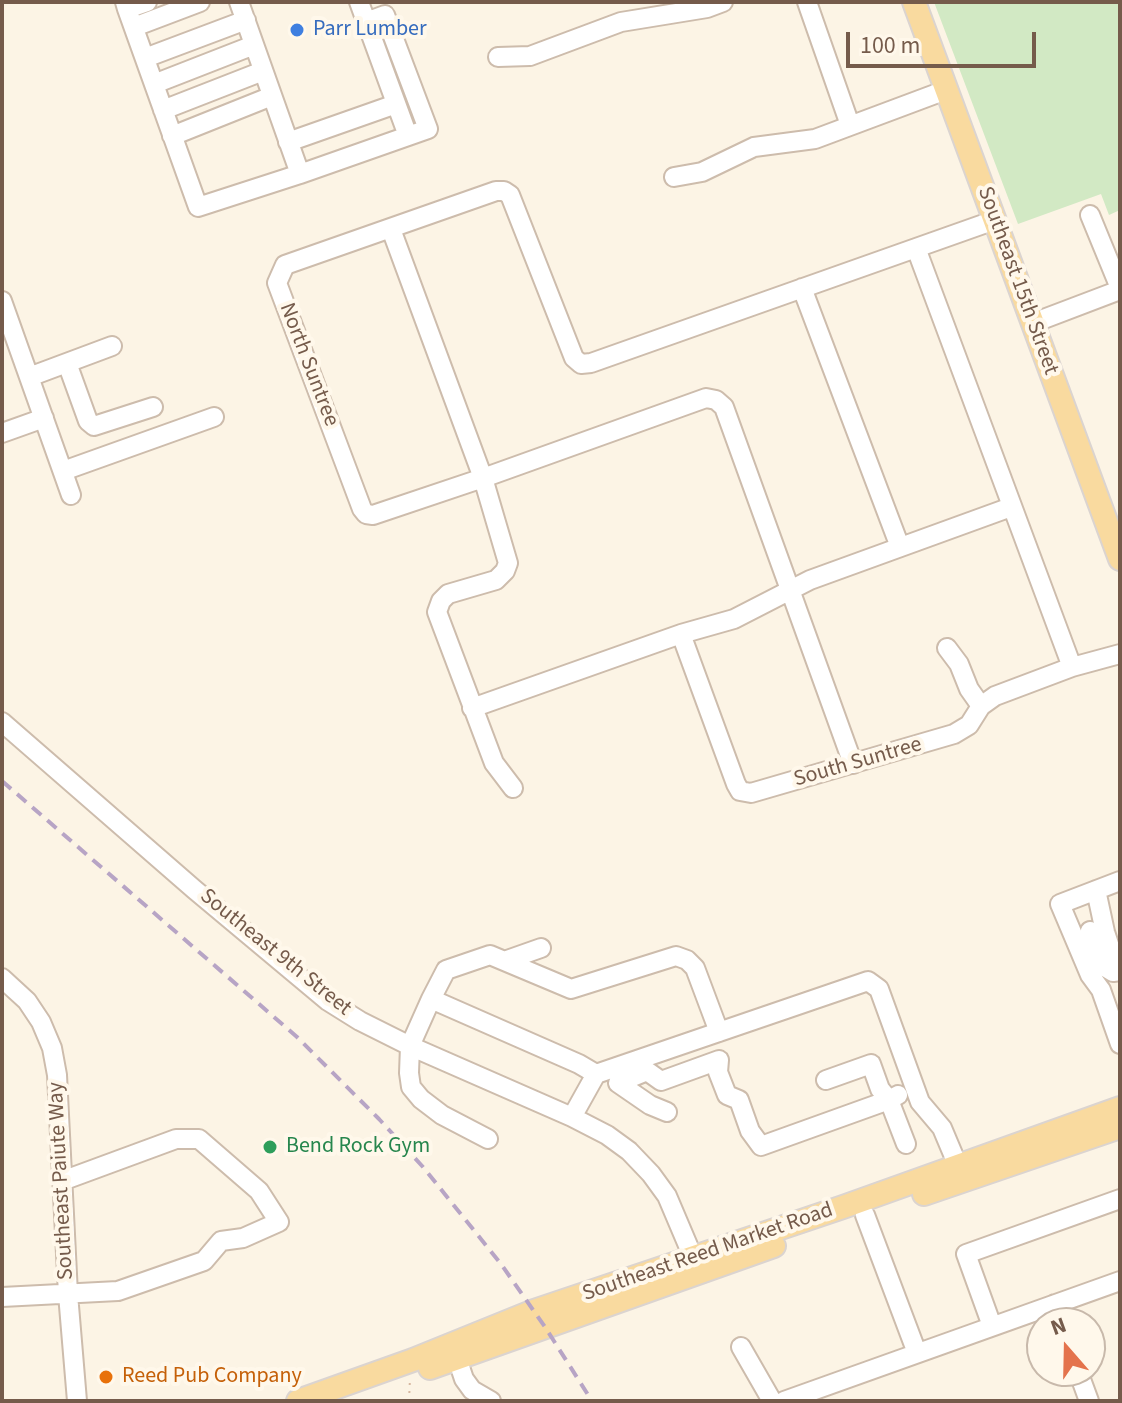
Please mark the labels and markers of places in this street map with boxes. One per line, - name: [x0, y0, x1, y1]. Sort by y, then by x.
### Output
- place label: Parr Lumber: [313, 17, 427, 43]
- marker: Parr Lumber: [288, 21, 306, 39]
- place label: Bend Rock Gym: [286, 1134, 430, 1160]
- marker: Bend Rock Gym: [261, 1138, 279, 1156]
- place label: Reed Pub Company: [122, 1364, 302, 1390]
- marker: Reed Pub Company: [97, 1368, 115, 1386]

